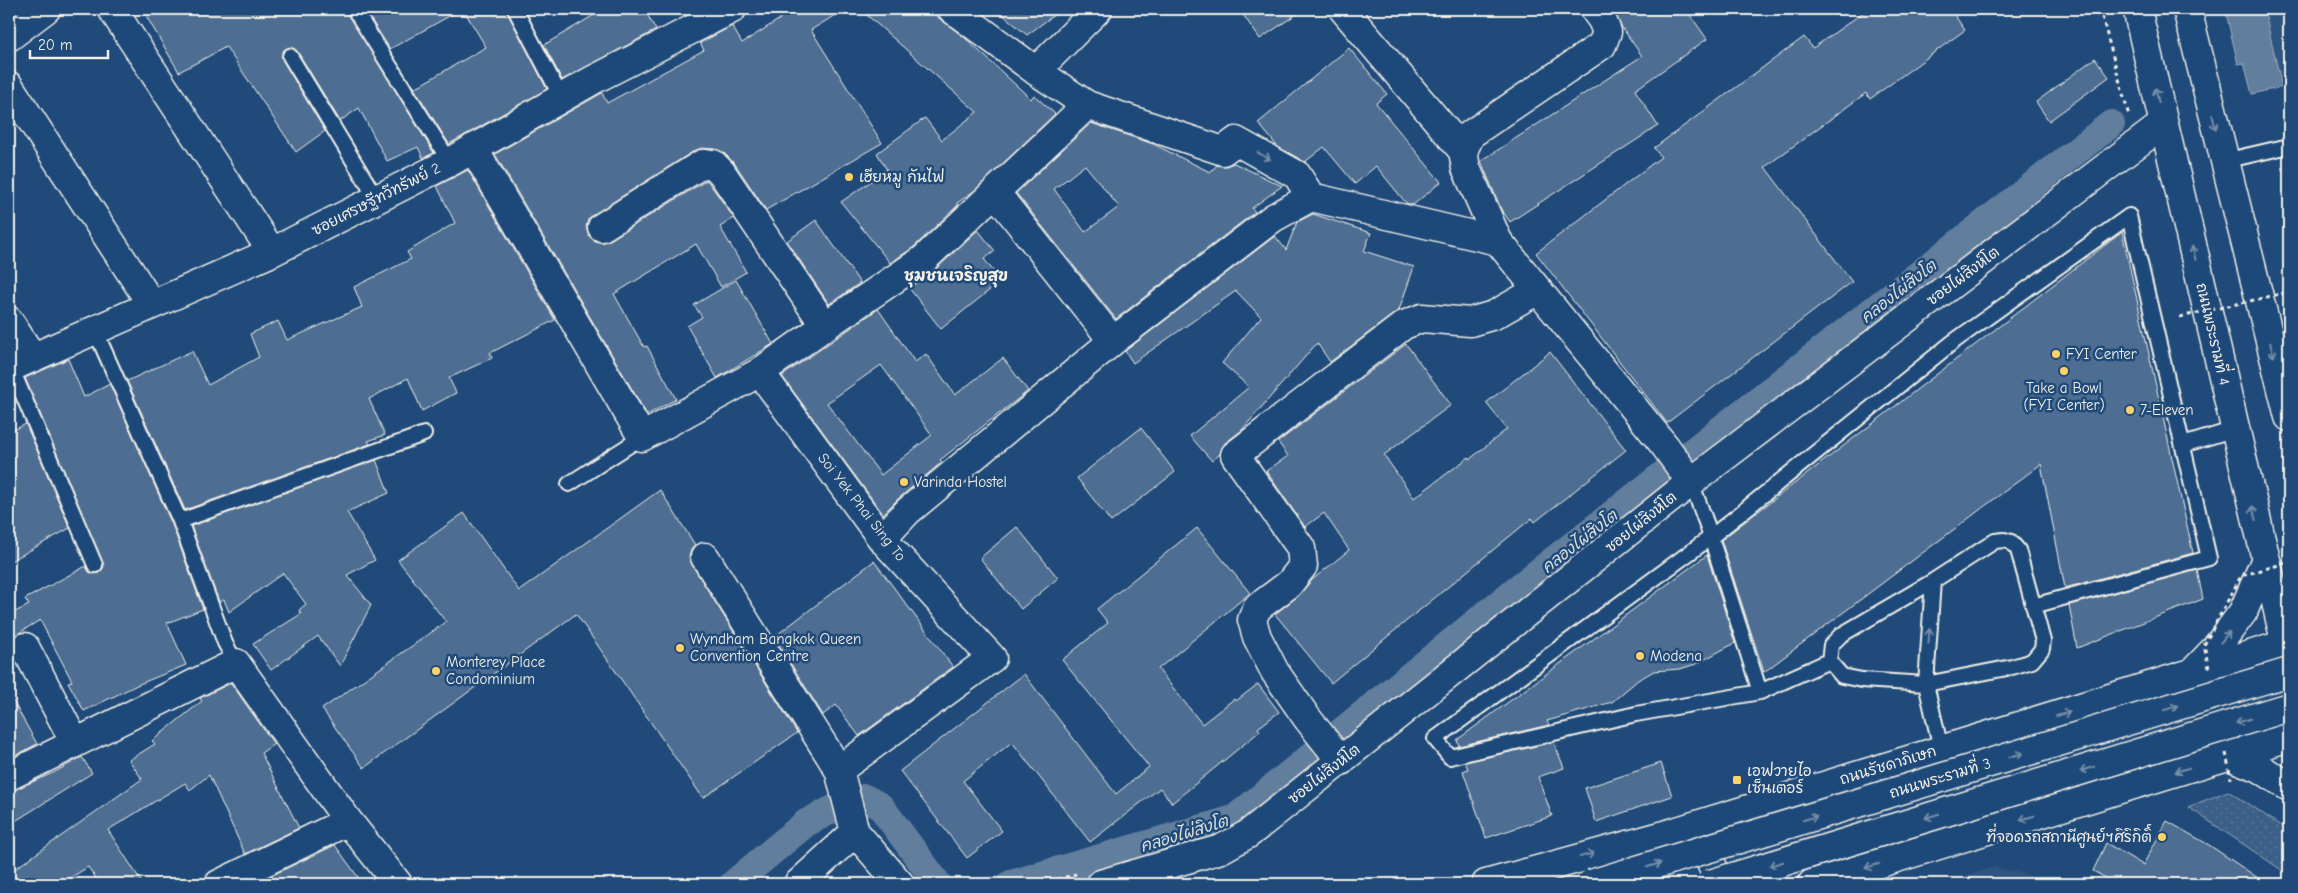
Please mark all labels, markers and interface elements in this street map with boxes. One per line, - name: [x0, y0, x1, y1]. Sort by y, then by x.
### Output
- scale bar: [30, 28, 108, 60]
- text: 20 m: [38, 36, 72, 54]
- one-way arrow: [2152, 87, 2161, 103]
- one-way arrow: [2210, 114, 2219, 130]
- one-way arrow: [1256, 152, 1270, 162]
- street label: ซอยเศรษฐีทวีทรัพย์ 2: [308, 158, 444, 240]
- place label: เฮียหมู กันไฟ: [859, 167, 945, 188]
- marker: เฮียหมู กันไฟ: [843, 171, 855, 183]
- street label: ซอยไผ่สิงห์โต: [1922, 242, 2003, 309]
- one-way arrow: [2189, 245, 2198, 261]
- water label: คลองไผ่สิงโต: [1856, 255, 1940, 327]
- district label: ชุมชนเจริญสุข: [904, 265, 1008, 288]
- street label: ถนนพระรามที่ 4: [2192, 280, 2238, 387]
- one-way arrow: [2268, 342, 2277, 358]
- place label: FYI Center: [2066, 345, 2137, 363]
- marker: FYI Center: [2050, 348, 2062, 360]
- marker: Take a Bowl (FYI Center): [2058, 365, 2070, 377]
- place label: Take a Bowl (FYI Center): [2023, 379, 2105, 414]
- place label: 7-Eleven: [2140, 401, 2194, 419]
- marker: 7-Eleven: [2124, 404, 2136, 416]
- street label: Soi Yek Phai Sing To: [814, 449, 910, 565]
- place label: Varinda Hostel: [914, 473, 1007, 491]
- marker: Varinda Hostel: [898, 476, 910, 488]
- street label: ซอยไผ่สิงห์โต: [1601, 487, 1680, 556]
- water label: คลองไผ่สิงโต: [1537, 505, 1621, 577]
- one-way arrow: [2249, 506, 2258, 522]
- one-way arrow: [1925, 628, 1934, 644]
- place label: Wyndham Bangkok Queen Convention Centre: [690, 630, 861, 665]
- one-way arrow: [2219, 631, 2230, 644]
- marker: Wyndham Bangkok Queen Convention Centre: [674, 642, 686, 654]
- place label: Modena: [1650, 647, 1702, 665]
- marker: Modena: [1634, 650, 1646, 662]
- place label: Monterey Place Condominium: [446, 653, 546, 688]
- marker: Monterey Place Condominium: [430, 665, 442, 677]
- one-way arrow: [2163, 702, 2179, 712]
- one-way arrow: [2054, 708, 2070, 718]
- one-way arrow: [2235, 717, 2251, 727]
- street label: ซอยไผ่สิงห์โต: [1284, 739, 1364, 808]
- street label: ถนนรัชดาภิเษก: [1837, 742, 1939, 788]
- street label: ถนนพระรามที่ 3: [1886, 749, 1993, 802]
- one-way arrow: [2007, 749, 2023, 759]
- place label: เอฟวายไอ เซ็นเตอร์: [1747, 761, 1812, 797]
- one-way arrow: [2080, 764, 2096, 774]
- one-way arrow: [2174, 766, 2190, 776]
- marker: เอฟวายไอ เซ็นเตอร์: [1731, 774, 1743, 786]
- water label: คลองไผ่สิงโต: [1138, 810, 1231, 856]
- one-way arrow: [1802, 812, 1818, 822]
- one-way arrow: [1924, 812, 1940, 822]
- one-way arrow: [2019, 813, 2035, 823]
- place label: ที่จอดรถสถานีศูนย์ฯศิริกิติ์: [1986, 823, 2152, 848]
- marker: ที่จอดรถสถานีศูนย์ฯศิริกิติ์: [2156, 831, 2168, 843]
- one-way arrow: [1579, 850, 1595, 860]
- one-way arrow: [1646, 859, 1662, 869]
- one-way arrow: [1769, 859, 1785, 869]
- one-way arrow: [1864, 861, 1880, 871]

